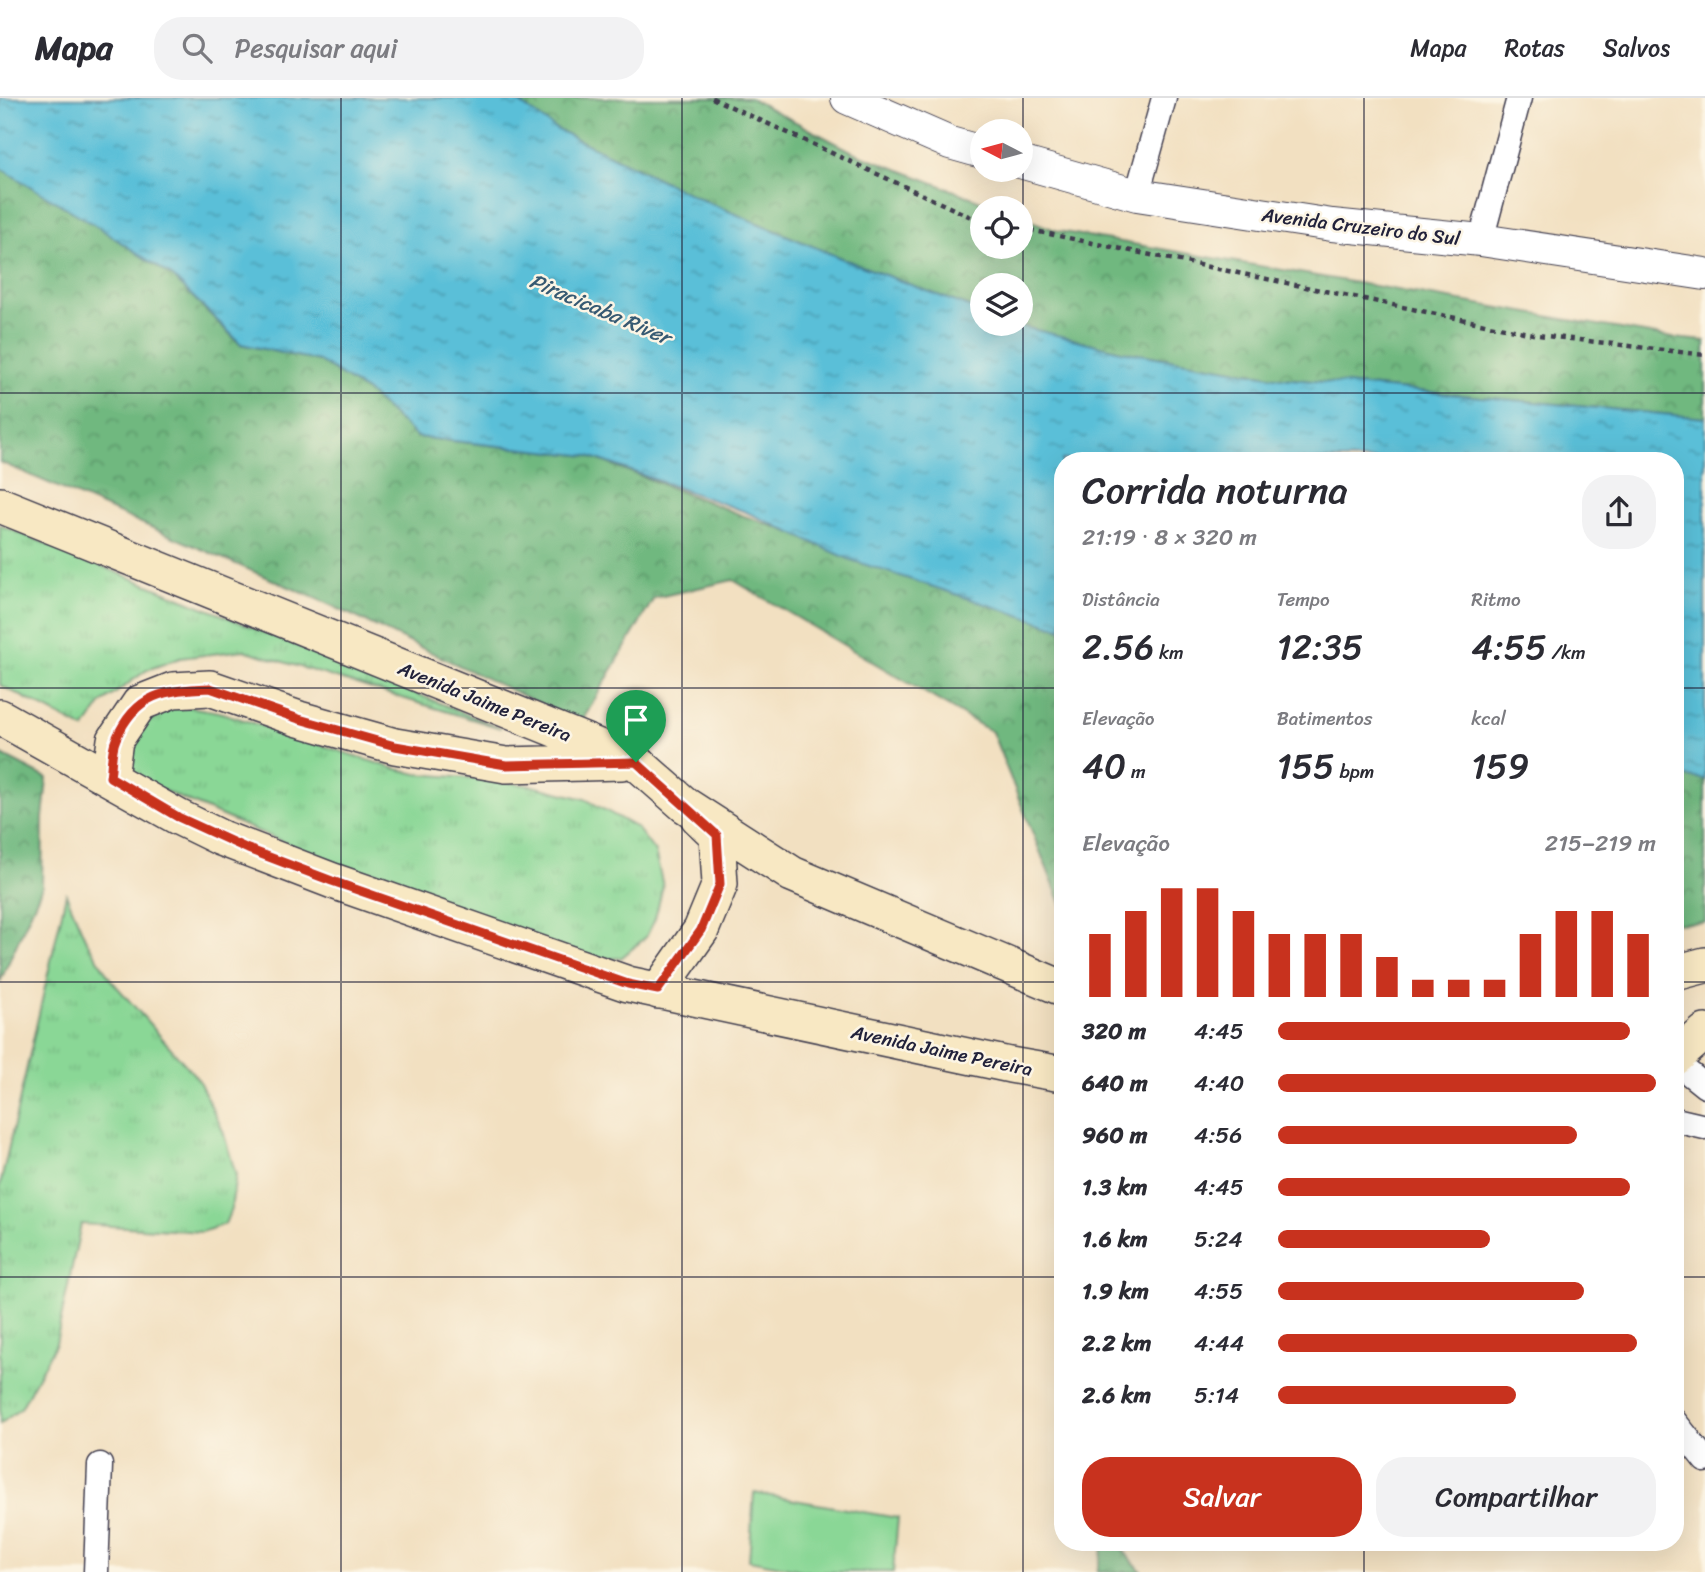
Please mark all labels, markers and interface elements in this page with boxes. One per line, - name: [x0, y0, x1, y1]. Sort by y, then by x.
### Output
- search box: [154, 17, 644, 80]
- text: Mapa: [35, 19, 112, 77]
- text: Pesquisar aqui: [234, 25, 397, 71]
- text: Mapa: [1410, 27, 1467, 69]
- text: Rotas: [1505, 27, 1565, 69]
- text: Salvos: [1603, 27, 1670, 69]
- icon: search: [178, 29, 216, 67]
- north arrow: [970, 119, 1032, 182]
- map controls: [970, 119, 1033, 336]
- button: locate: [970, 196, 1033, 259]
- street label: Avenida Cruzeiro do Sul: [1259, 198, 1462, 255]
- water label: Piracicaba River: [523, 262, 680, 357]
- button: layers: [970, 273, 1033, 336]
- text: Corrida noturna: [1082, 457, 1348, 524]
- button: share: [1582, 475, 1656, 549]
- text: 21:19 · 8 × 320 m: [1082, 517, 1257, 558]
- text: Distância: [1082, 583, 1160, 616]
- text: Tempo: [1277, 583, 1330, 616]
- text: Ritmo: [1471, 583, 1521, 616]
- text: 2.56: [1082, 616, 1154, 678]
- text: 12:35: [1277, 616, 1363, 678]
- text: 4:55: [1471, 616, 1547, 678]
- text: km: [1154, 636, 1184, 669]
- text: /km: [1547, 636, 1586, 669]
- street label: Avenida Jaime Pereira: [392, 651, 577, 751]
- pin: [606, 690, 666, 762]
- icon: arrive: [617, 701, 655, 739]
- text: Elevação: [1082, 702, 1155, 735]
- text: Batimentos: [1277, 702, 1373, 735]
- text: kcal: [1471, 702, 1506, 735]
- text: 40: [1082, 735, 1126, 797]
- text: 155: [1277, 735, 1334, 797]
- text: 159: [1471, 735, 1529, 797]
- text: m: [1126, 755, 1146, 788]
- text: bpm: [1334, 755, 1374, 788]
- text: Elevação: [1082, 823, 1170, 864]
- text: 215–219 m: [1545, 823, 1656, 864]
- text: 320 m: [1082, 1011, 1146, 1052]
- text: 4:45: [1194, 1011, 1244, 1052]
- street label: Avenida Jaime Pereira: [847, 1015, 1036, 1086]
- text: 640 m: [1082, 1063, 1148, 1104]
- text: 4:40: [1194, 1063, 1244, 1104]
- text: 960 m: [1082, 1115, 1147, 1156]
- text: 4:56: [1194, 1115, 1242, 1156]
- text: 1.3 km: [1082, 1167, 1147, 1208]
- text: 4:45: [1194, 1167, 1244, 1208]
- text: 1.6 km: [1082, 1219, 1148, 1260]
- text: 5:24: [1194, 1219, 1243, 1260]
- text: 1.9 km: [1082, 1271, 1149, 1312]
- text: 4:55: [1194, 1271, 1243, 1312]
- text: 2.2 km: [1082, 1323, 1151, 1364]
- text: 4:44: [1194, 1323, 1244, 1364]
- text: 2.6 km: [1082, 1375, 1151, 1416]
- text: 5:14: [1194, 1375, 1239, 1416]
- button: Salvar: [1082, 1457, 1362, 1537]
- button: Compartilhar: [1376, 1457, 1656, 1537]

